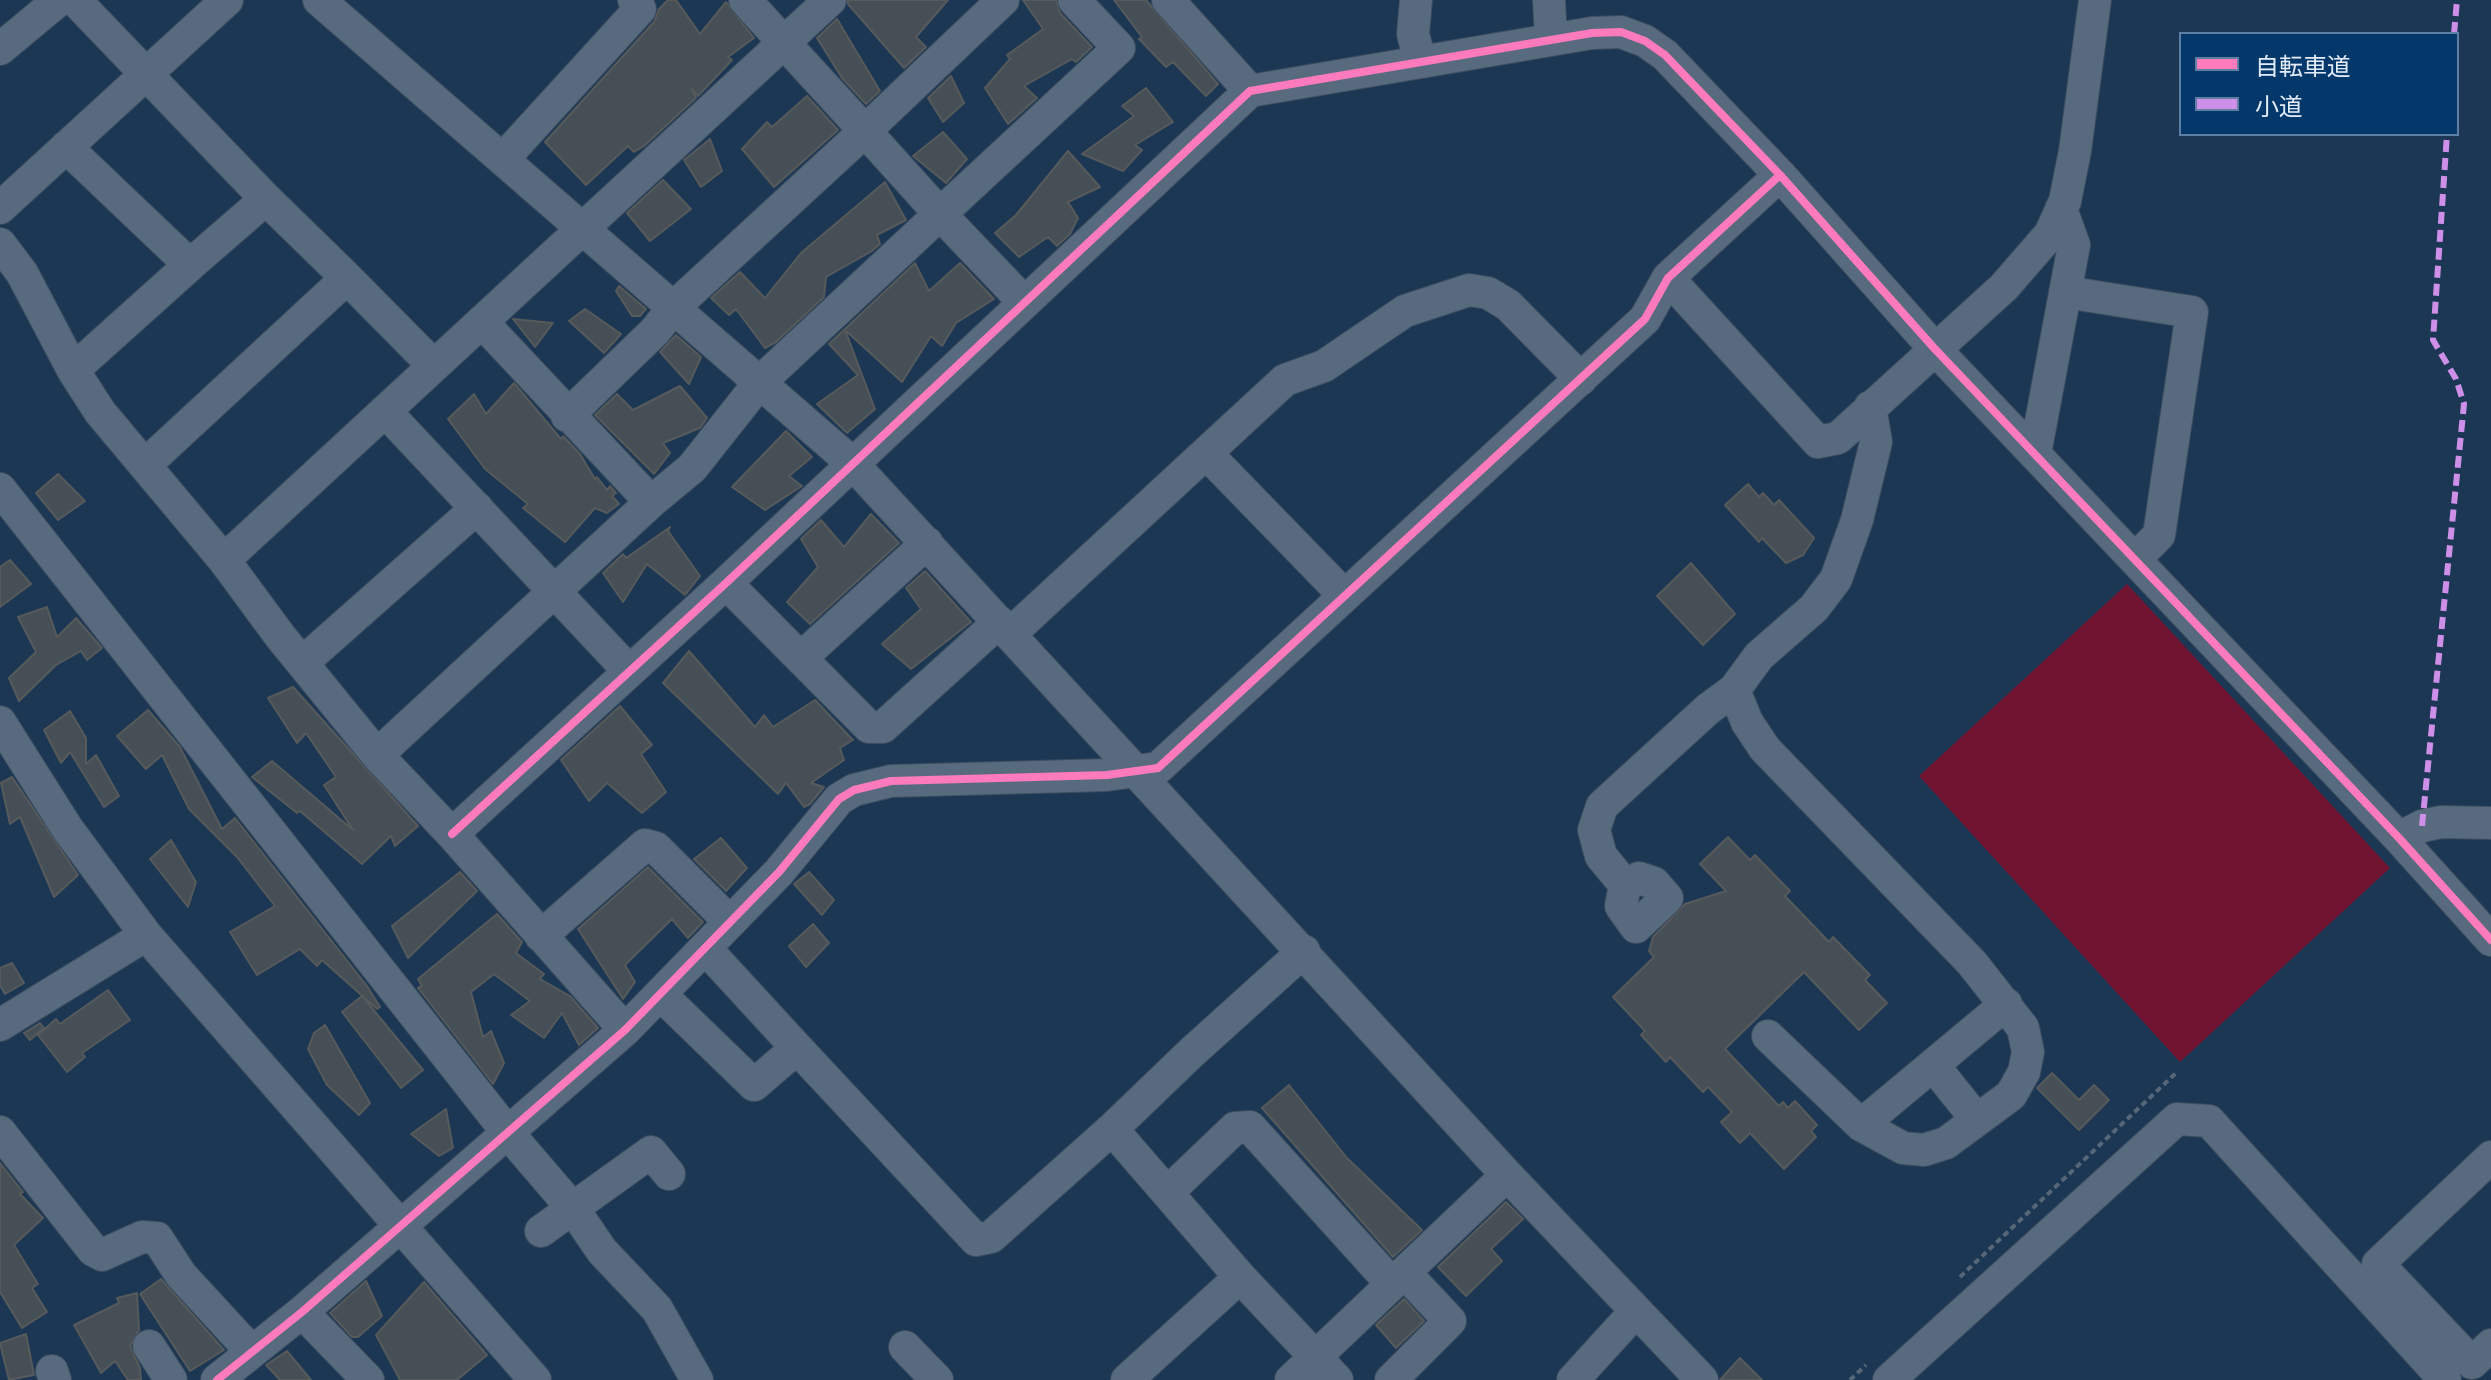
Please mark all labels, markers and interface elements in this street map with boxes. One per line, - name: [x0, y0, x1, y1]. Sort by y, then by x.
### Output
- legend: [2179, 32, 2459, 136]
- text: 自転車道: [2255, 53, 2351, 80]
- text: 小道: [2255, 93, 2303, 120]

